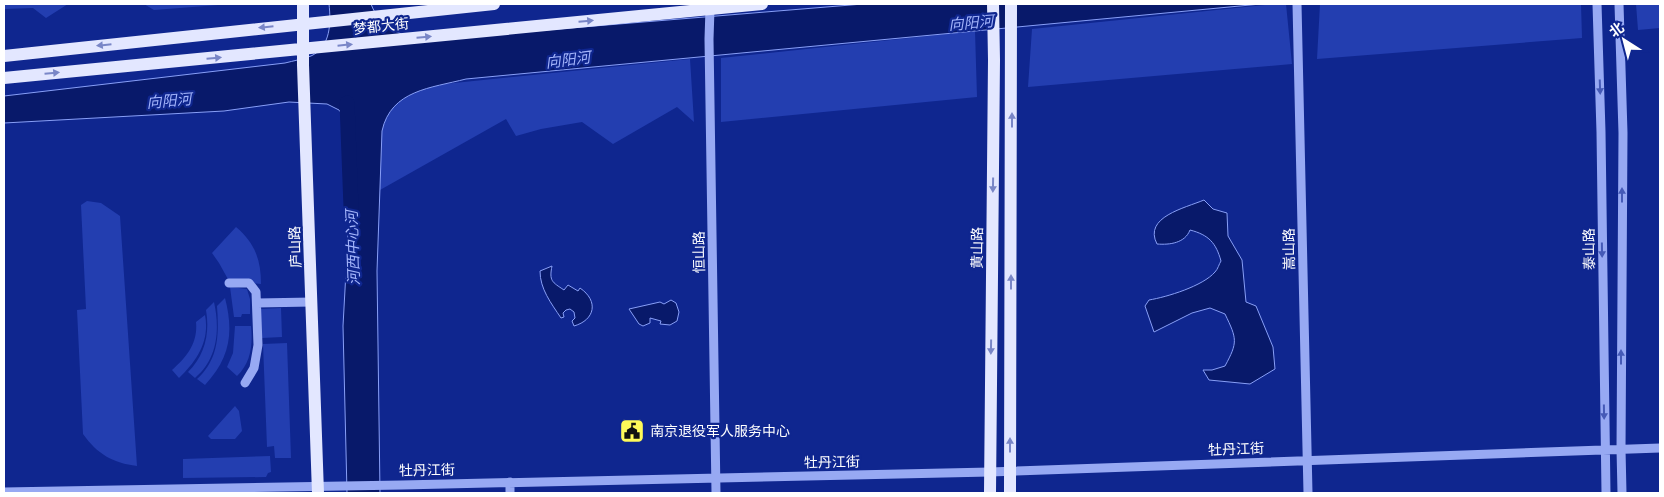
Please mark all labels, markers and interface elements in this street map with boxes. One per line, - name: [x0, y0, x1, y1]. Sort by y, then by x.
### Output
- water label: 向阳河: [948, 10, 997, 35]
- street label: 梦都大街: [352, 13, 410, 39]
- north arrow: [1599, 15, 1649, 65]
- one-way arrow: [578, 17, 594, 25]
- text: 北: [1605, 17, 1628, 42]
- one-way arrow: [258, 23, 274, 31]
- one-way arrow: [417, 33, 433, 41]
- one-way arrow: [96, 41, 112, 49]
- one-way arrow: [338, 41, 354, 49]
- water label: 向阳河: [544, 46, 595, 73]
- one-way arrow: [206, 53, 222, 61]
- one-way arrow: [45, 69, 61, 77]
- one-way arrow: [1596, 80, 1604, 96]
- water label: 向阳河: [146, 88, 195, 113]
- one-way arrow: [1008, 111, 1016, 127]
- one-way arrow: [989, 177, 997, 193]
- one-way arrow: [1618, 186, 1626, 202]
- water label: 河西中心河: [341, 207, 364, 286]
- street label: 庐山路: [284, 226, 306, 268]
- street label: 黄山路: [967, 227, 987, 269]
- street label: 嵩山路: [1279, 228, 1299, 270]
- street label: 泰山路: [1579, 228, 1599, 270]
- street label: 恒山路: [689, 231, 709, 273]
- one-way arrow: [1599, 242, 1607, 258]
- one-way arrow: [1007, 274, 1015, 290]
- one-way arrow: [987, 340, 995, 356]
- one-way arrow: [1617, 349, 1625, 365]
- one-way arrow: [1600, 405, 1608, 421]
- public building icon: 南京退役军人服务中心: [619, 418, 645, 444]
- place label: 南京退役军人服务中心: [650, 421, 790, 441]
- one-way arrow: [1006, 436, 1014, 452]
- street label: 牡丹江街: [1208, 438, 1264, 460]
- street label: 牡丹江街: [804, 452, 860, 472]
- street label: 牡丹江街: [399, 460, 455, 480]

